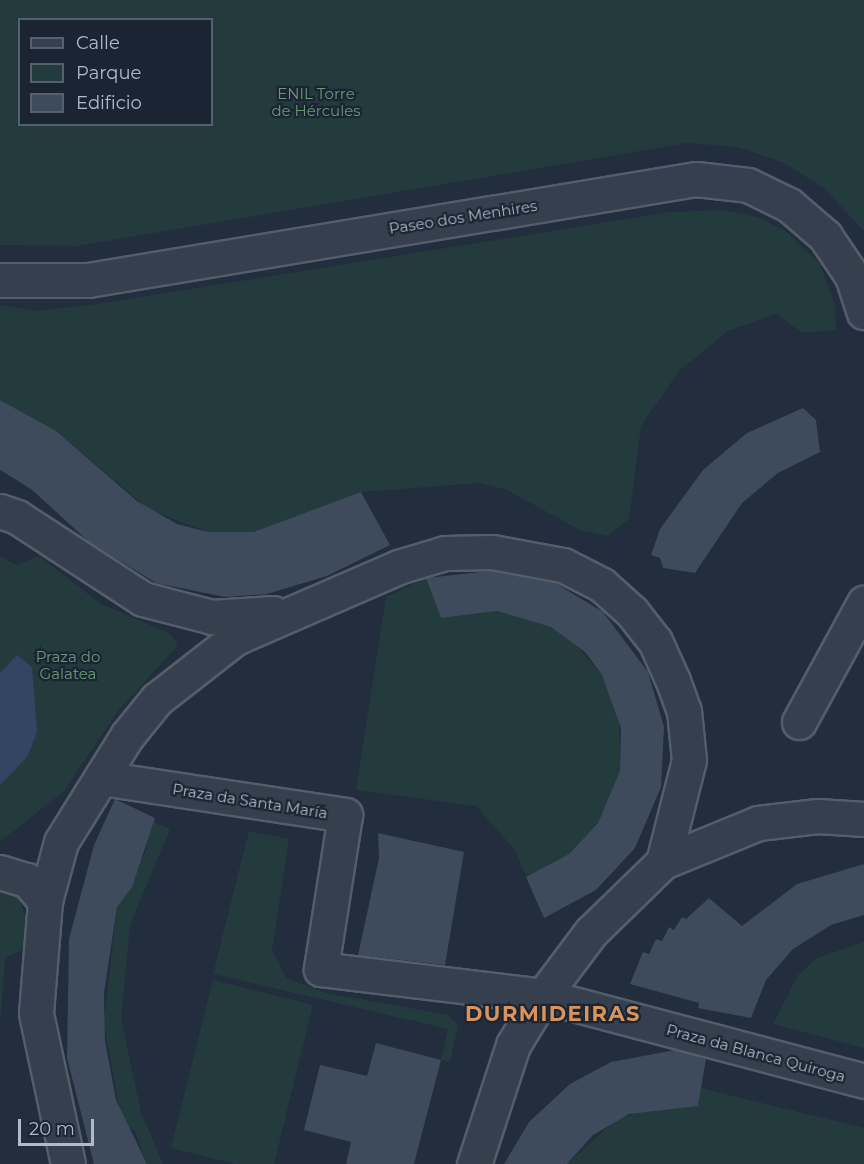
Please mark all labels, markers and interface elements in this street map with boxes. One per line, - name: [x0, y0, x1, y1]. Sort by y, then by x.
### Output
- legend: [18, 18, 213, 126]
- text: Calle: [76, 32, 120, 54]
- text: Parque: [76, 62, 141, 84]
- park label: ENIL Torre de Hércules: [271, 84, 361, 119]
- text: Edificio: [76, 92, 142, 114]
- street label: Paseo dos Menhires: [388, 196, 538, 238]
- park label: Praza do Galatea: [36, 647, 100, 682]
- street label: Praza da Santa María: [171, 780, 329, 822]
- district label: DURMIDEIRAS: [465, 1001, 641, 1027]
- street label: Praza da Blanca Quiroga: [664, 1020, 848, 1086]
- scale bar: [21, 1107, 98, 1145]
- text: 20 m: [29, 1118, 75, 1140]

